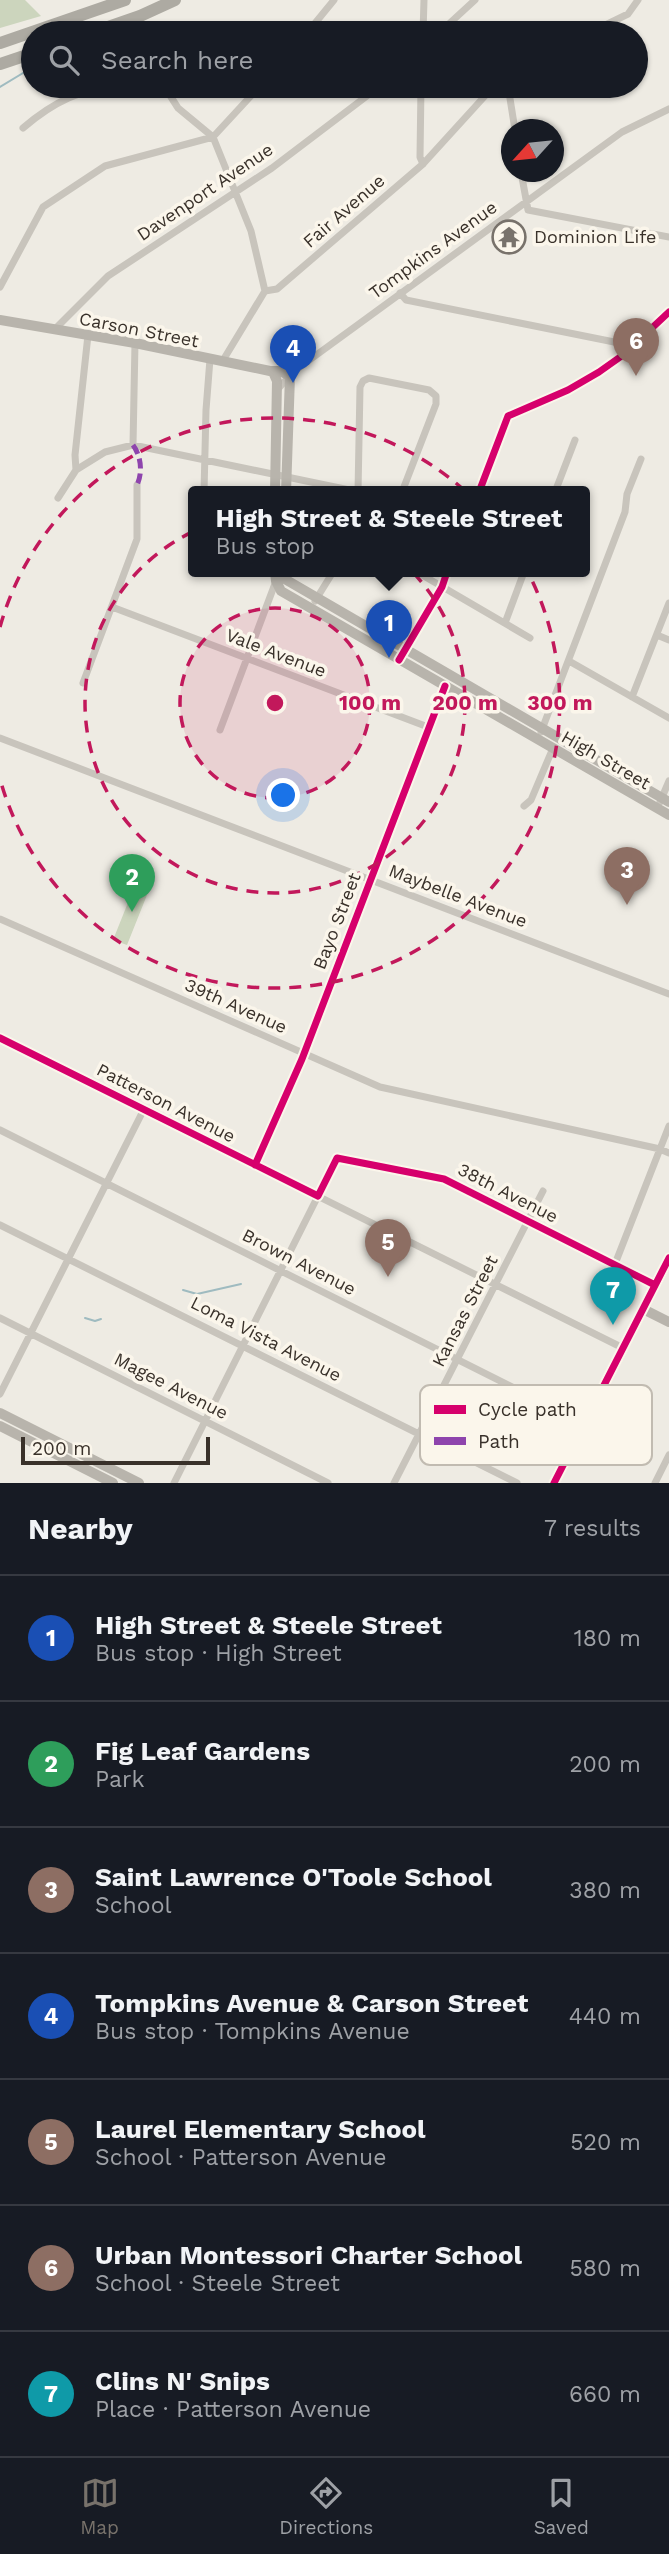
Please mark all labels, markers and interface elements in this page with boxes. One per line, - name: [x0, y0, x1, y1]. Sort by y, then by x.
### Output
- search box: [21, 21, 648, 98]
- icon: search: [45, 41, 83, 79]
- text: Search here: [101, 45, 253, 75]
- north arrow: [501, 119, 564, 182]
- street label: Davenport Avenue: [133, 138, 277, 245]
- street label: Fair Avenue: [299, 170, 389, 252]
- street label: Tompkins Avenue: [365, 196, 501, 303]
- temple icon: Dominion Life: [490, 218, 528, 256]
- place label: Dominion Life: [534, 226, 657, 247]
- street label: Carson Street: [78, 308, 201, 351]
- pin: 6: [613, 318, 659, 376]
- pin: 4: [270, 325, 316, 383]
- popup: [188, 486, 590, 577]
- text: High Street & Steele Street: [216, 503, 562, 533]
- text: Bus stop: [216, 533, 315, 560]
- pin: 1: [366, 600, 412, 658]
- street label: Vale Avenue: [223, 624, 329, 681]
- text: 100 m: [339, 690, 401, 715]
- text: 200 m: [432, 690, 498, 715]
- text: 300 m: [527, 690, 593, 715]
- centre of rings: [263, 691, 287, 715]
- street label: High Street: [558, 726, 655, 794]
- your location: [266, 778, 300, 812]
- pin: 3: [604, 847, 650, 905]
- pin: 2: [109, 854, 155, 912]
- street label: Maybelle Avenue: [386, 859, 530, 932]
- street label: Bayo Street: [308, 869, 365, 972]
- street label: 39th Avenue: [182, 974, 290, 1037]
- street label: Patterson Avenue: [93, 1059, 239, 1147]
- street label: 38th Avenue: [455, 1158, 562, 1227]
- pin: 5: [365, 1219, 411, 1277]
- street label: Brown Avenue: [239, 1224, 360, 1299]
- street label: Kansas Street: [427, 1251, 502, 1370]
- pin: 7: [590, 1267, 636, 1325]
- street label: Loma Vista Avenue: [187, 1291, 345, 1386]
- street label: Magee Avenue: [111, 1348, 232, 1423]
- legend: [420, 1385, 652, 1465]
- text: Cycle path: [478, 1398, 577, 1421]
- text: Path: [478, 1430, 520, 1453]
- scale bar: [21, 1434, 210, 1466]
- text: 200 m: [32, 1437, 91, 1460]
- text: Nearby: [28, 1511, 133, 1546]
- text: 7 results: [544, 1515, 641, 1542]
- text: High Street & Steele Street: [95, 1610, 442, 1640]
- text: 1: [46, 1625, 56, 1652]
- text: 180 m: [574, 1625, 641, 1652]
- text: Bus stop · High Street: [95, 1640, 342, 1667]
- text: Fig Leaf Gardens: [95, 1736, 310, 1766]
- text: 2: [44, 1751, 58, 1778]
- text: 200 m: [569, 1751, 641, 1778]
- text: Park: [95, 1766, 144, 1793]
- text: Saint Lawrence O'Toole School: [95, 1862, 492, 1892]
- text: 3: [44, 1877, 58, 1904]
- text: 380 m: [569, 1877, 641, 1904]
- text: School: [95, 1892, 172, 1919]
- text: Tompkins Avenue & Carson Street: [95, 1988, 528, 2018]
- text: 4: [44, 2003, 58, 2030]
- text: 440 m: [569, 2003, 641, 2030]
- text: Bus stop · Tompkins Avenue: [95, 2018, 410, 2045]
- text: Laurel Elementary School: [95, 2114, 426, 2144]
- text: 5: [44, 2129, 58, 2156]
- text: 520 m: [570, 2129, 641, 2156]
- text: School · Patterson Avenue: [95, 2144, 387, 2171]
- text: Urban Montessori Charter School: [95, 2240, 522, 2270]
- text: 6: [44, 2255, 58, 2282]
- text: 580 m: [569, 2255, 641, 2282]
- text: School · Steele Street: [95, 2270, 340, 2297]
- text: Clins N' Snips: [95, 2366, 270, 2396]
- text: 7: [44, 2381, 58, 2408]
- text: 660 m: [569, 2381, 641, 2408]
- text: Place · Patterson Avenue: [95, 2396, 371, 2423]
- tab: Map: [80, 2474, 119, 2539]
- tab: Directions: [279, 2474, 373, 2539]
- tab: Saved: [534, 2474, 589, 2539]

